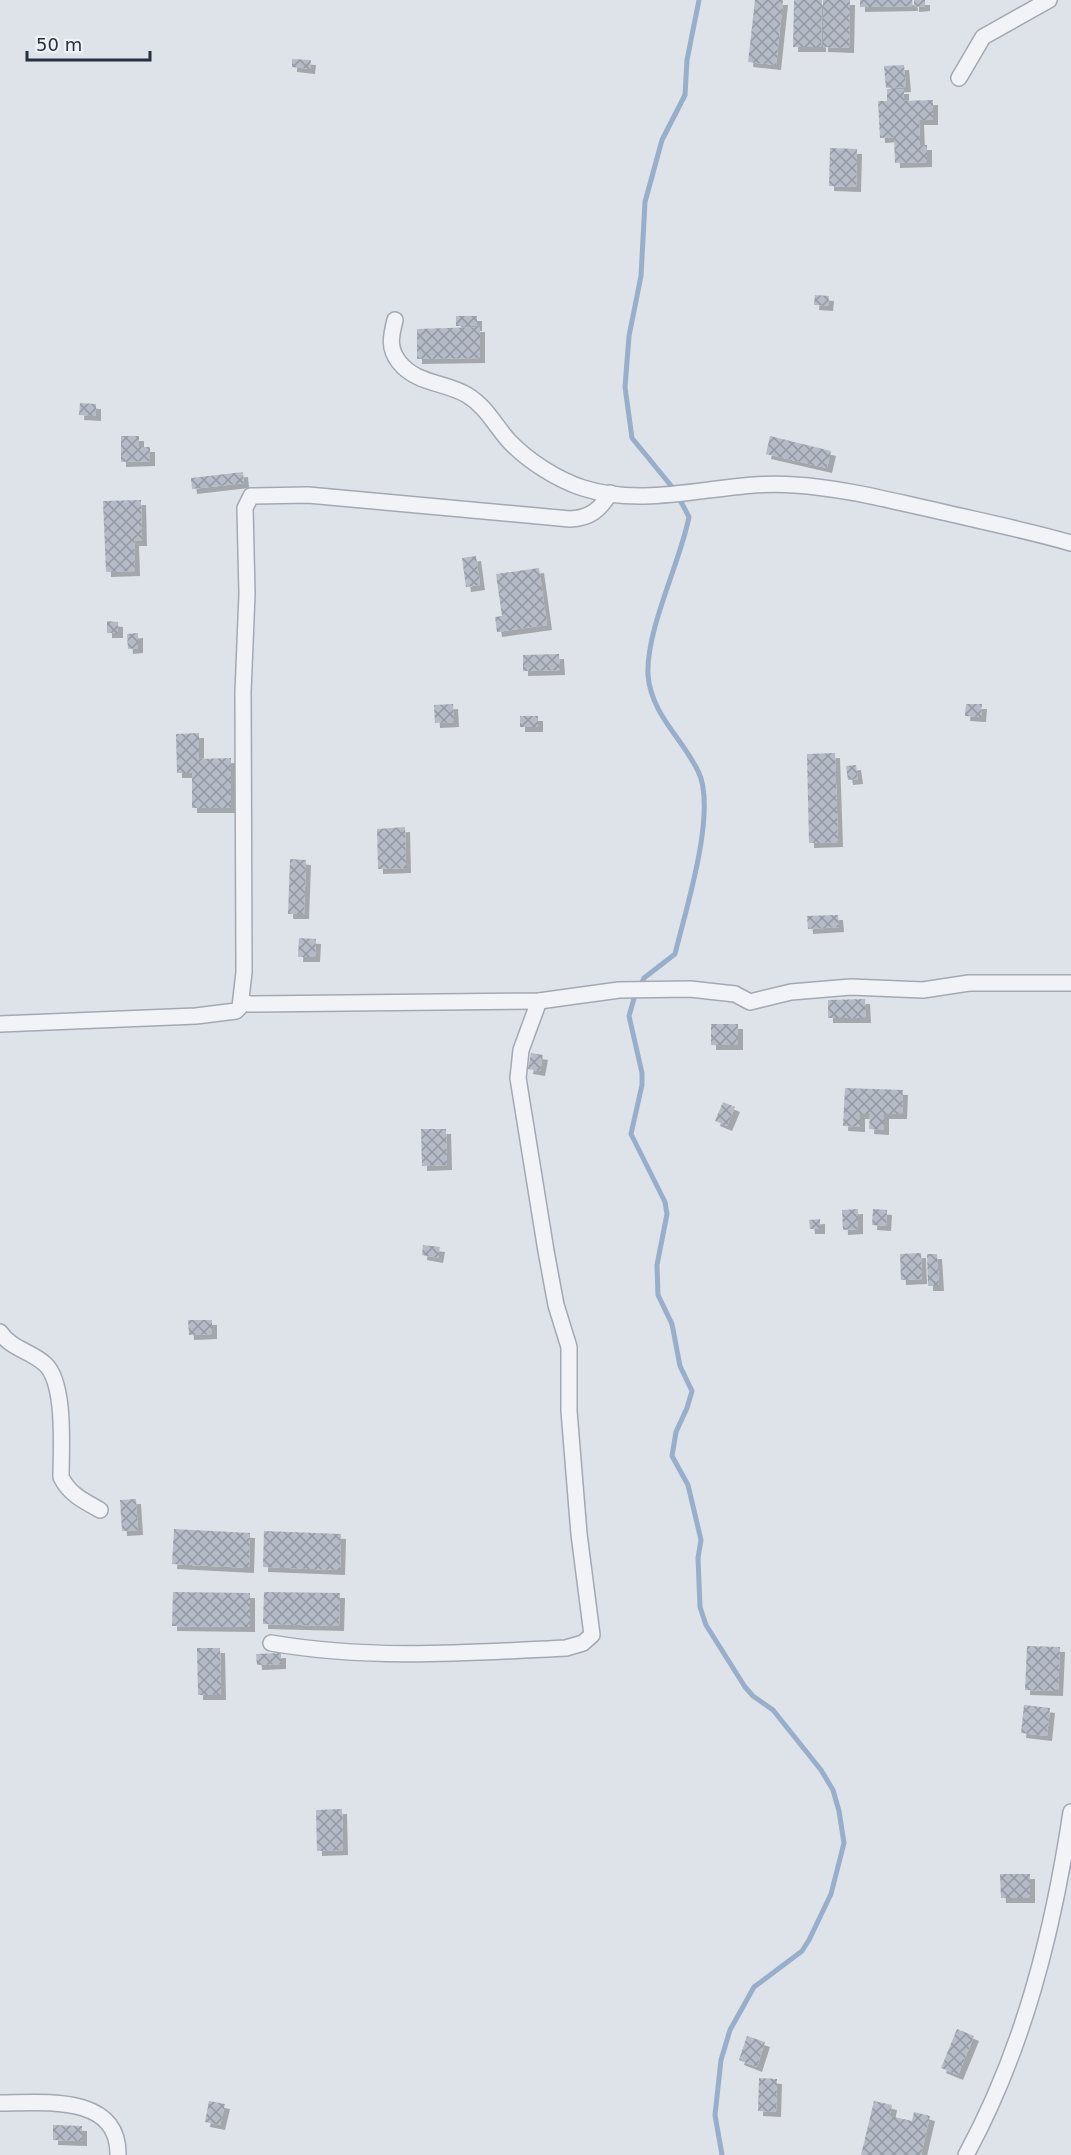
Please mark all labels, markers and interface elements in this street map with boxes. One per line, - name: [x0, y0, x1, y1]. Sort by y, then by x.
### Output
- scale bar: [27, 24, 150, 62]
- text: 50 m: [36, 34, 82, 55]

